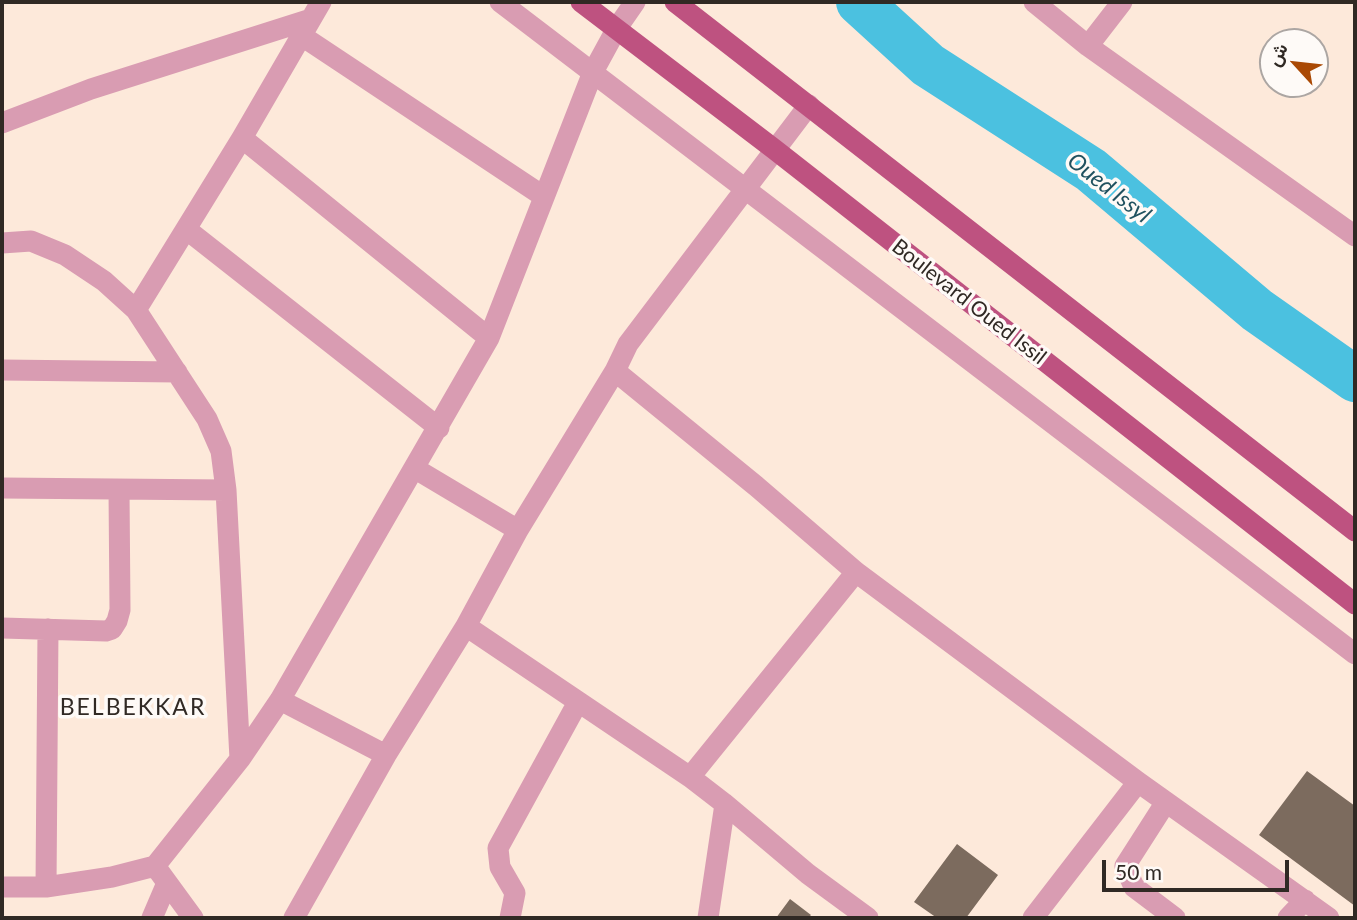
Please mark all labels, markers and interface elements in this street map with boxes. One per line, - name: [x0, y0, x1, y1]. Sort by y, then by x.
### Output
- north arrow: [1259, 28, 1329, 98]
- text: ش: [1261, 39, 1292, 70]
- water label: Oued Issyl: [1062, 147, 1156, 229]
- street label: Boulevard Oued Issil: [887, 234, 1051, 370]
- district label: BELBEKKAR: [61, 694, 205, 722]
- scale bar: [1105, 846, 1292, 890]
- text: 50 m: [1115, 859, 1162, 884]

